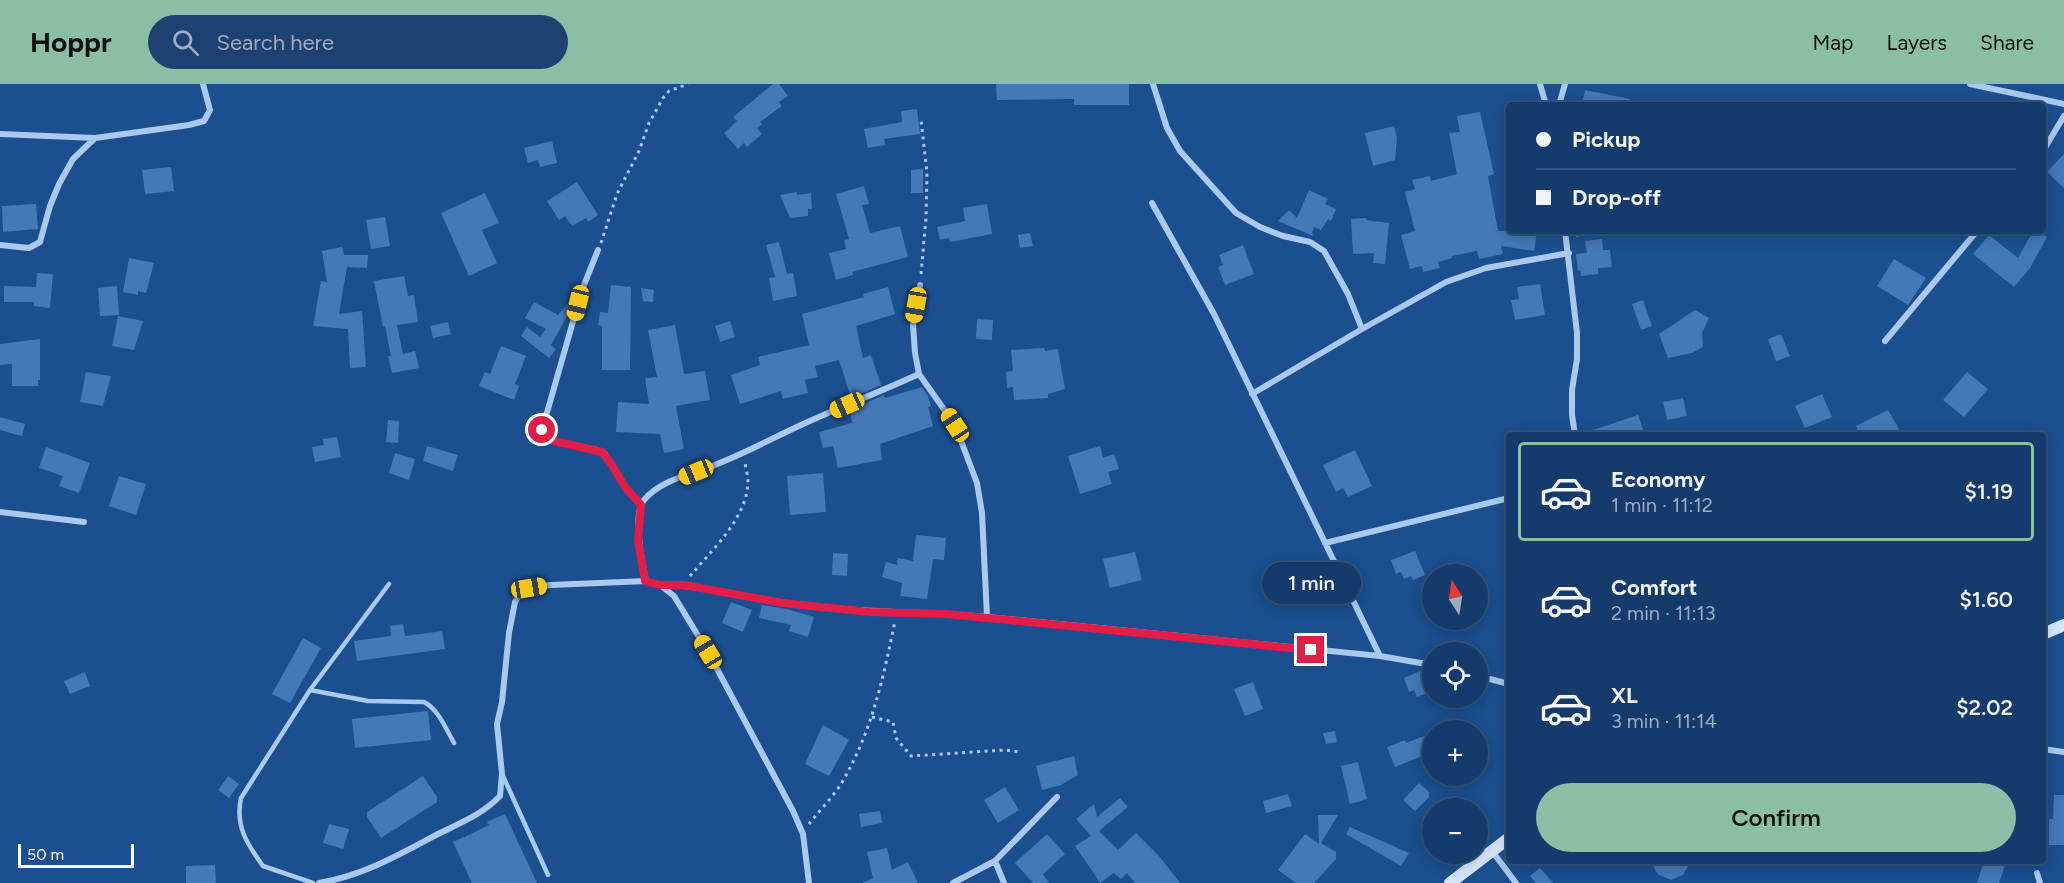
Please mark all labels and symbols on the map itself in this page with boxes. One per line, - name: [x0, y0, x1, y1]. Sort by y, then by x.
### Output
- car: [565, 283, 591, 323]
- car: [904, 286, 928, 324]
- car: [827, 389, 867, 421]
- car: [938, 405, 972, 445]
- route start: [528, 416, 555, 443]
- car: [676, 457, 716, 487]
- callout: 1 min: [1262, 563, 1360, 605]
- north arrow: [1422, 564, 1488, 630]
- car: [510, 576, 548, 600]
- car: [691, 632, 725, 672]
- route end: [1297, 636, 1324, 663]
- scale bar: [18, 841, 134, 868]

